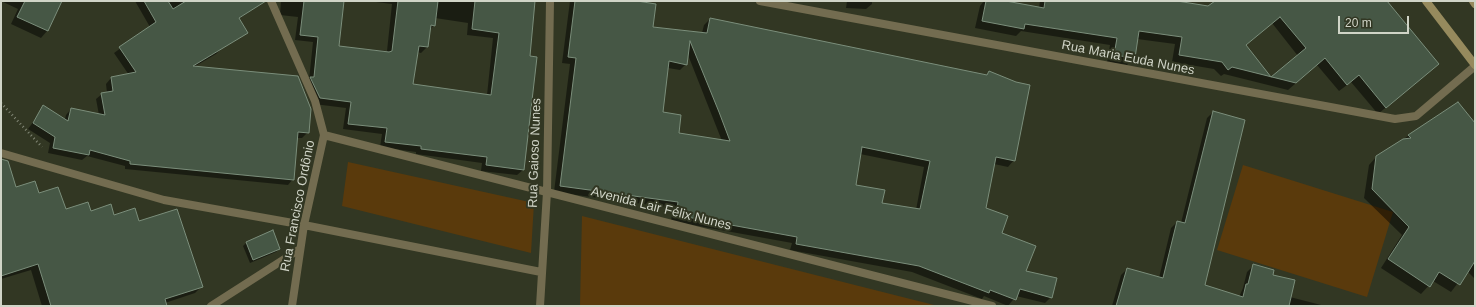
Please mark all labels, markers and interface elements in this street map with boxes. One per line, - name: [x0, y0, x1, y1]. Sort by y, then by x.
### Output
- scale bar: [1340, 8, 1411, 34]
- text: 20 m: [1345, 16, 1372, 30]
- street label: Rua Maria Euda Nunes: [1060, 37, 1196, 79]
- street label: Rua Gaioso Nunes: [525, 98, 545, 208]
- street label: Rua Francisco Ordônio: [278, 139, 318, 273]
- street label: Avenida Lair Félix Nunes: [589, 184, 733, 234]

